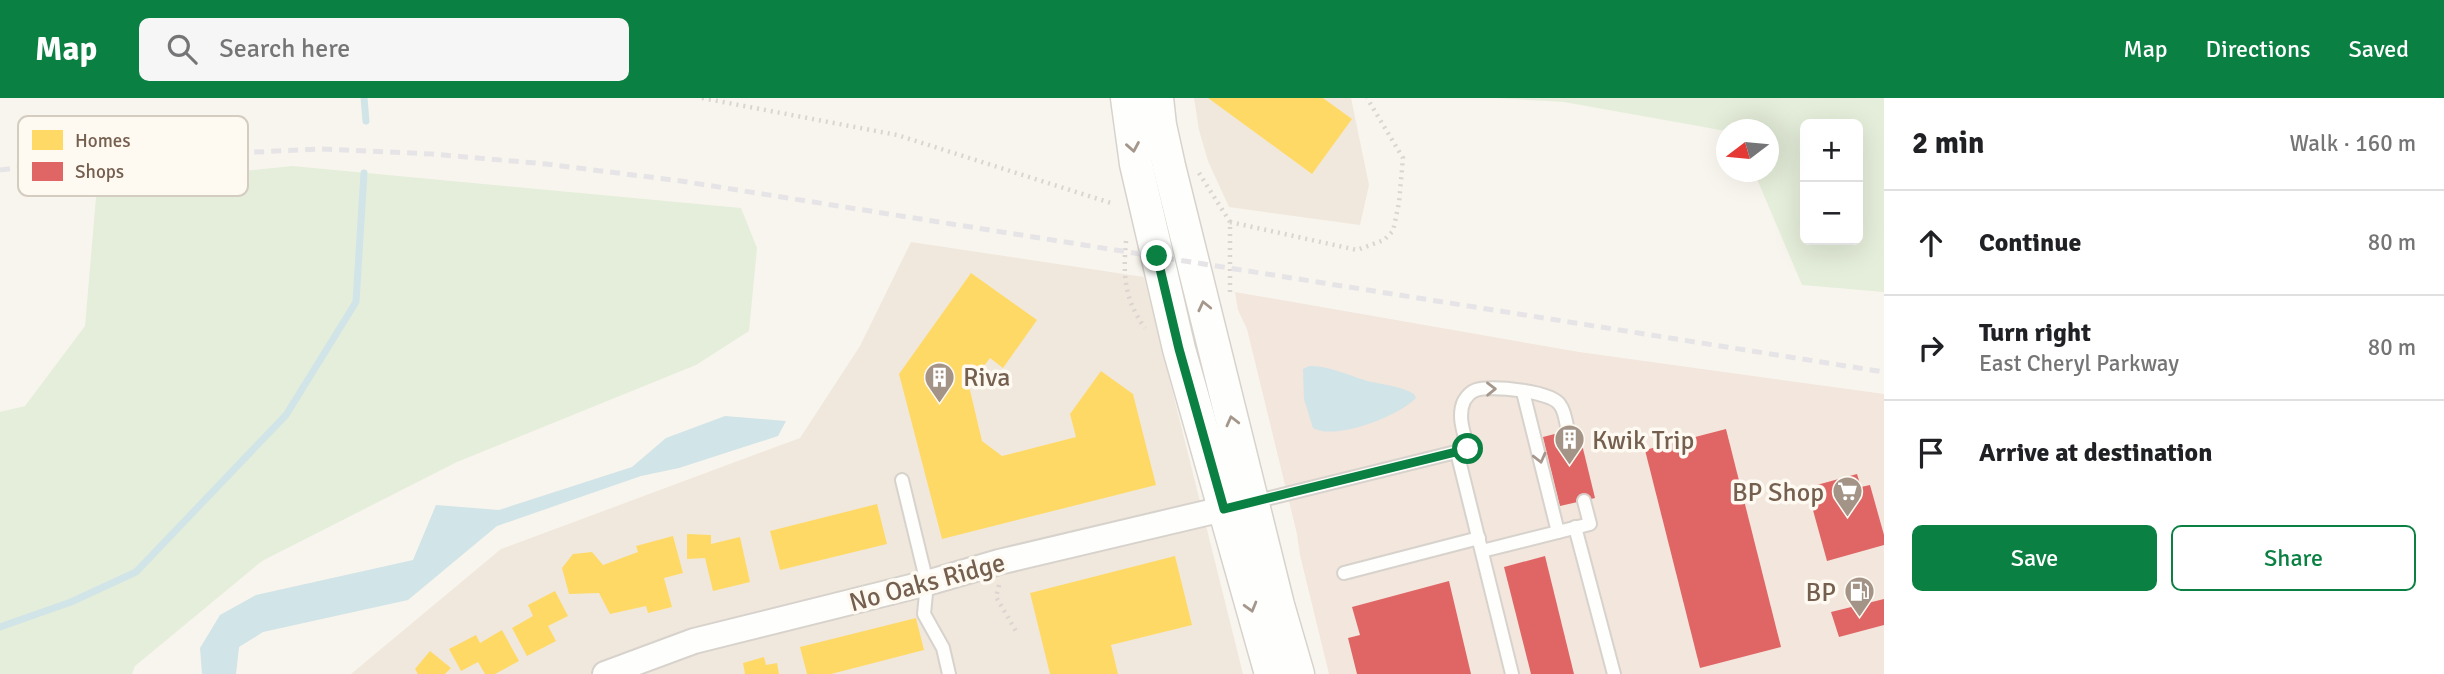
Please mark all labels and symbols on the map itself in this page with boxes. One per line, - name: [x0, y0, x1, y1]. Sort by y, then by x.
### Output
- legend: [18, 116, 248, 196]
- north arrow: [1716, 119, 1779, 182]
- text: Homes: [75, 129, 131, 153]
- one-way arrow: [1125, 141, 1140, 153]
- text: Shops: [75, 160, 124, 184]
- route end: [1141, 240, 1172, 271]
- one-way arrow: [1197, 300, 1212, 312]
- building icon: Riva: [923, 360, 957, 404]
- place label: Riva: [963, 362, 1010, 394]
- one-way arrow: [1486, 381, 1497, 396]
- one-way arrow: [1226, 415, 1240, 427]
- building icon: Kwik Trip: [1552, 423, 1586, 467]
- place label: Kwik Trip: [1592, 425, 1694, 457]
- route start: [1452, 433, 1483, 464]
- one-way arrow: [1532, 452, 1546, 464]
- supermarket icon: BP Shop: [1830, 475, 1864, 519]
- place label: BP Shop: [1732, 477, 1824, 509]
- street label: No Oaks Ridge: [846, 547, 1009, 619]
- fuel station icon: BP: [1842, 575, 1876, 619]
- place label: BP: [1806, 577, 1836, 609]
- one-way arrow: [1243, 601, 1258, 613]

